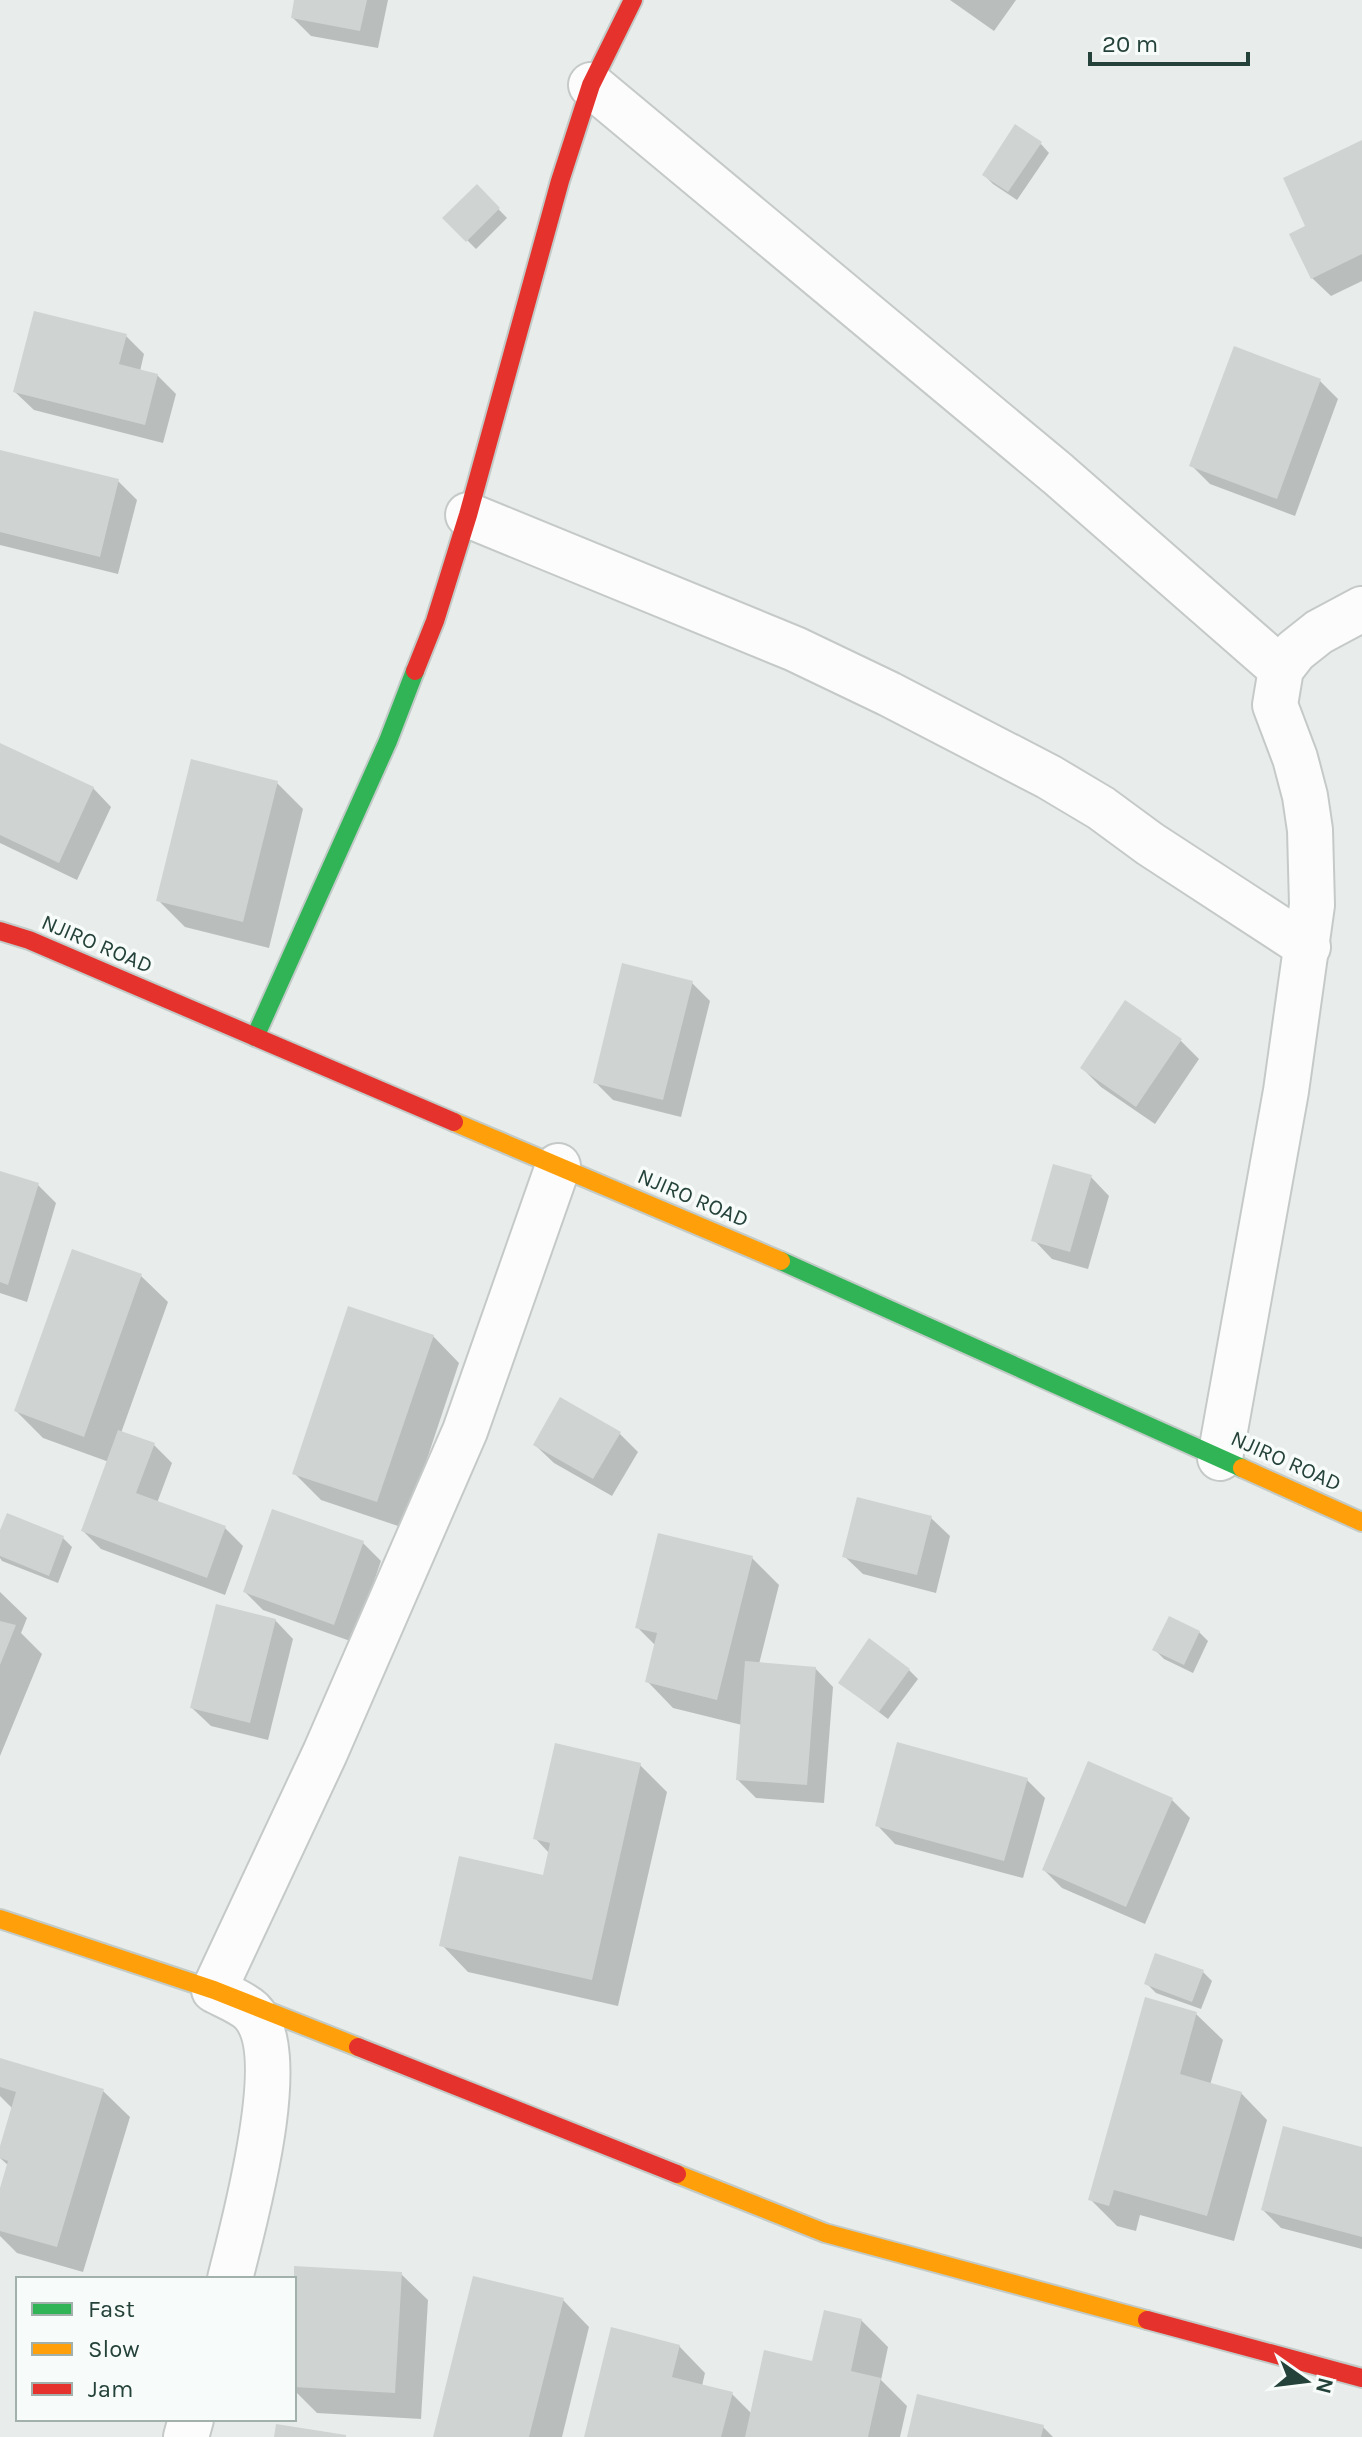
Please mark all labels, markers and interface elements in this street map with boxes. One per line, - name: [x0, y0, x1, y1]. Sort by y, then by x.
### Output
- scale bar: [1090, 16, 1248, 66]
- text: 20 m: [1102, 30, 1158, 58]
- street label: NJIRO ROAD: [38, 909, 156, 979]
- street label: NJIRO ROAD: [634, 1163, 752, 1233]
- street label: NJIRO ROAD: [1227, 1425, 1345, 1497]
- legend: [16, 2277, 296, 2421]
- text: Fast: [88, 2295, 135, 2323]
- text: Slow: [88, 2335, 140, 2363]
- north arrow: [1266, 2341, 1346, 2421]
- text: Jam: [88, 2375, 133, 2403]
- text: N: [1310, 2375, 1339, 2396]

